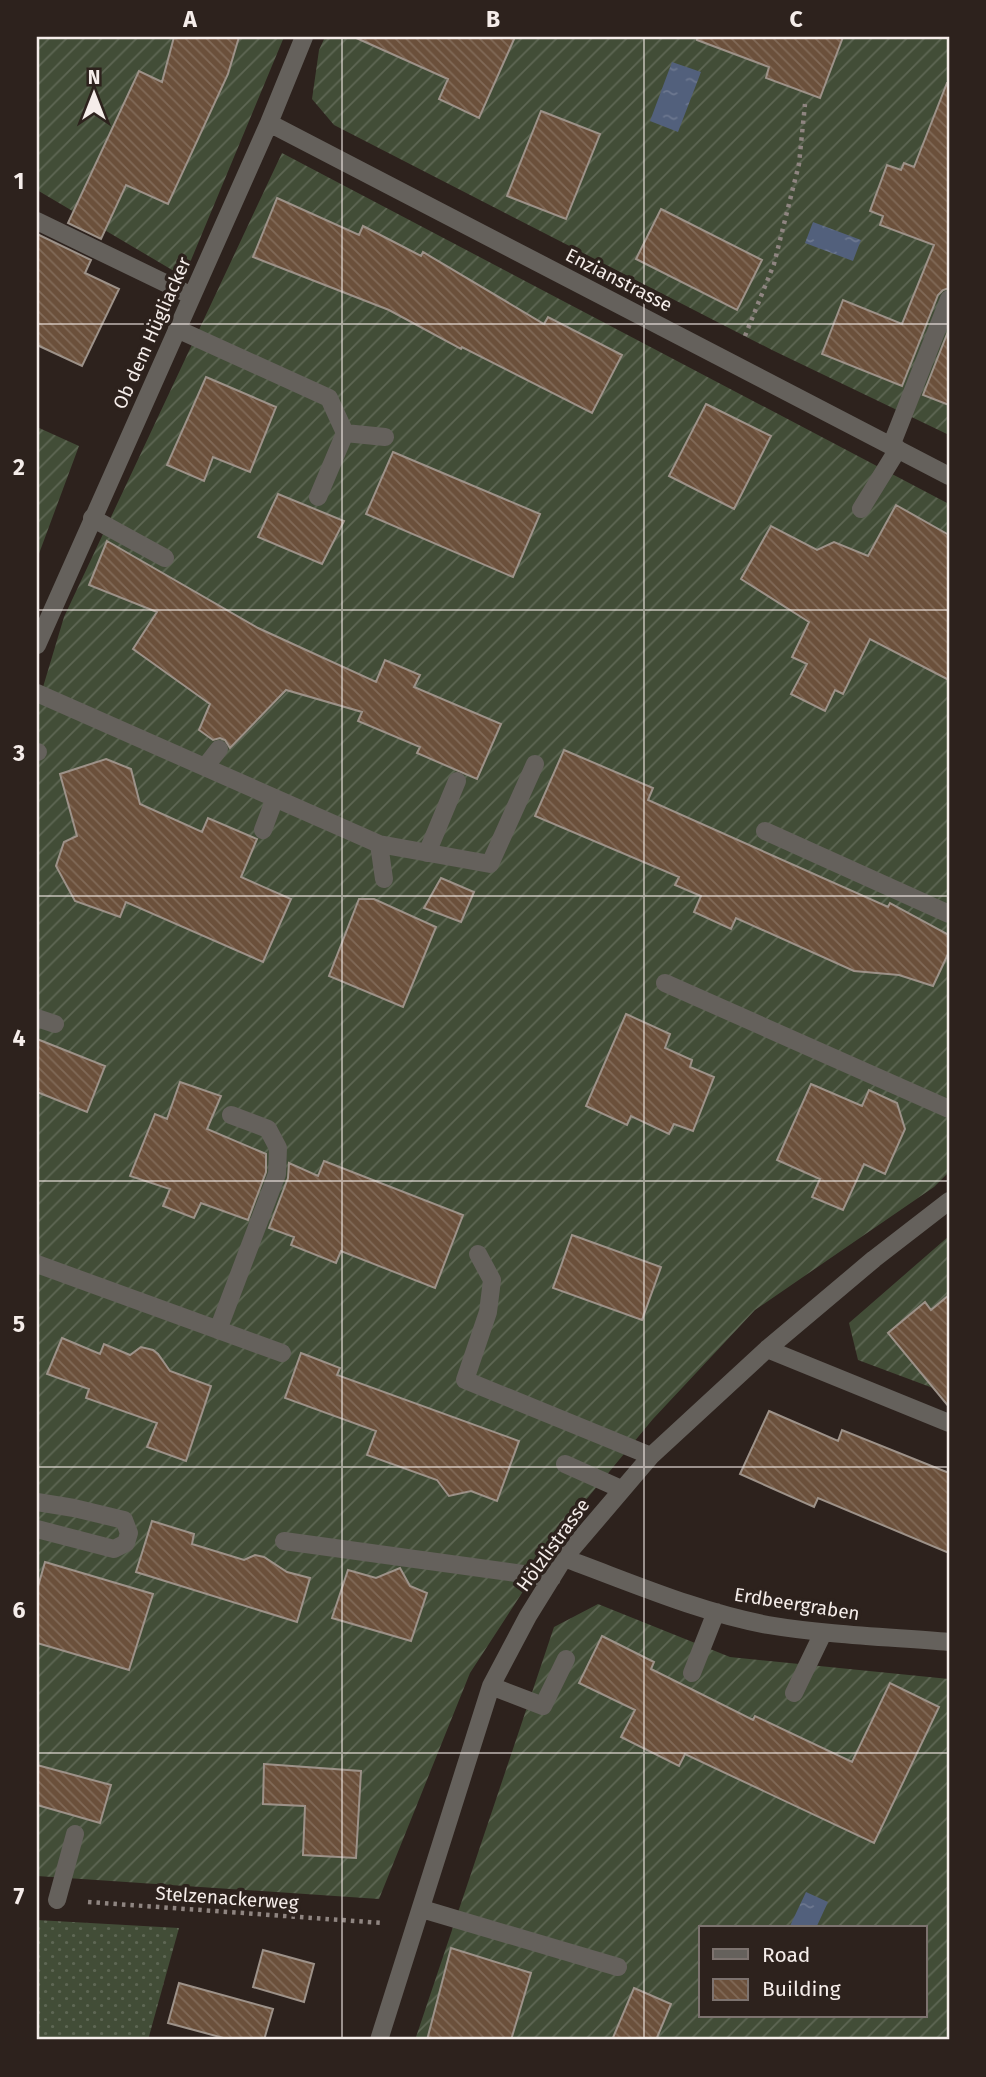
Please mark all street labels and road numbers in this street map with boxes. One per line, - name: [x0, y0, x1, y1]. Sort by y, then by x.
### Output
- street label: Enzianstrasse: [562, 243, 676, 317]
- street label: Ob dem Hügliacker: [108, 253, 196, 413]
- street label: Hölzlistrasse: [512, 1494, 594, 1596]
- street label: Erdbeergraben: [733, 1583, 861, 1625]
- street label: Stelzenackerweg: [155, 1882, 299, 1914]

